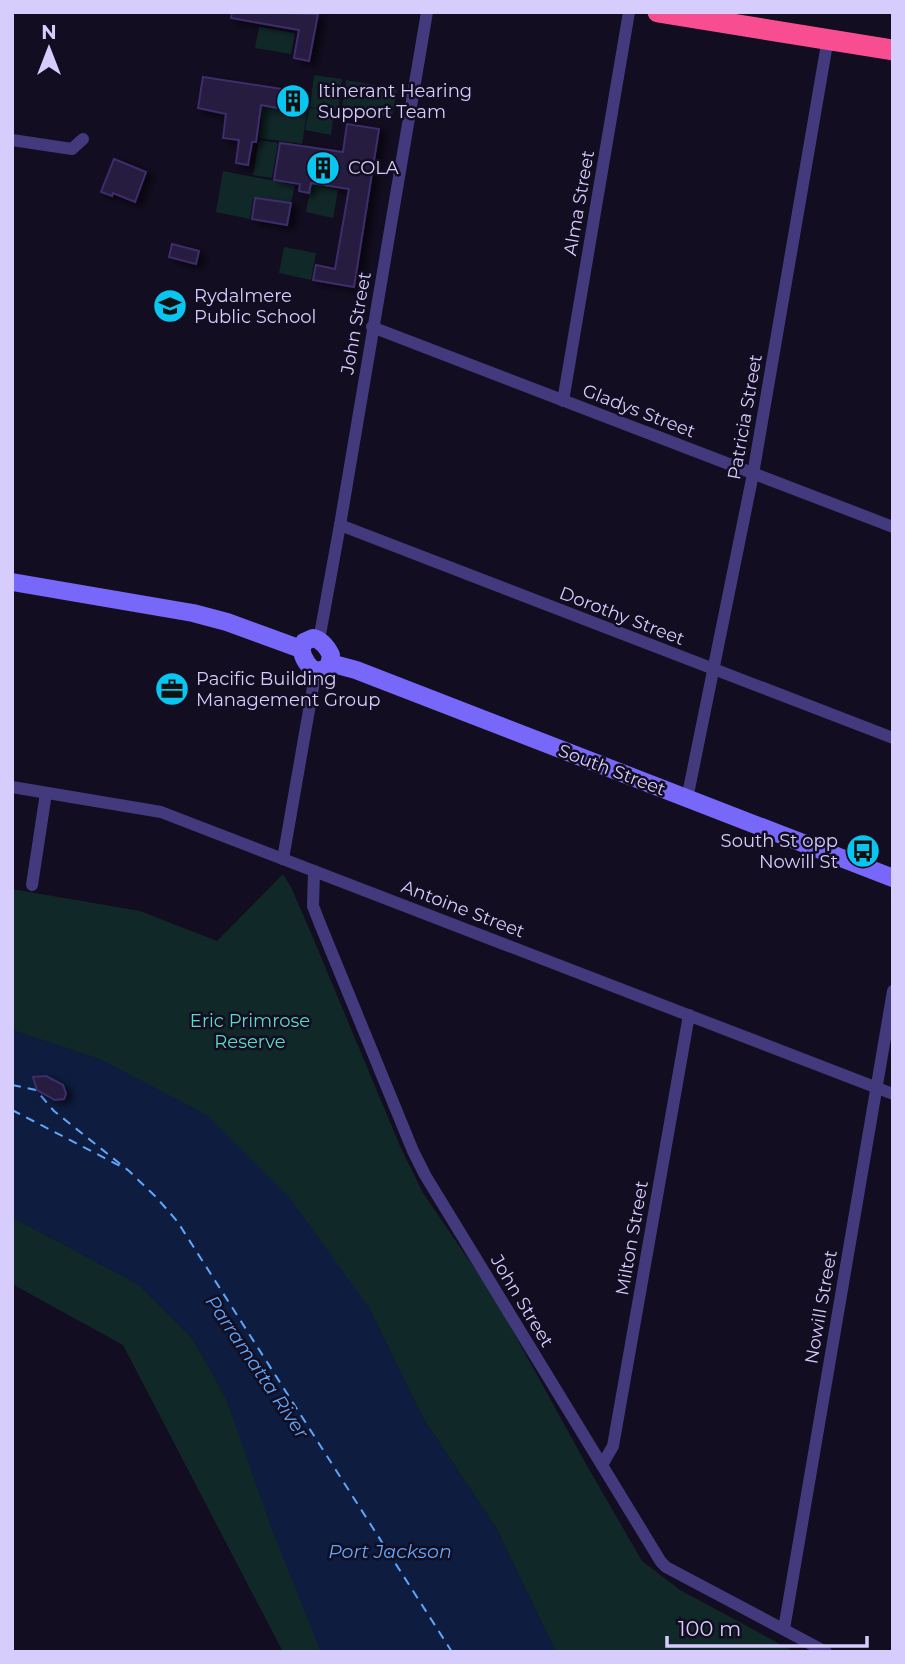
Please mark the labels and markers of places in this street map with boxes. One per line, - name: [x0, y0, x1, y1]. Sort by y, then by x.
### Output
- place label: Itinerant Hearing Support Team: [318, 80, 472, 123]
- building icon: Itinerant Hearing Support Team: [274, 82, 312, 120]
- building icon: COLA: [304, 149, 342, 187]
- place label: COLA: [348, 157, 399, 179]
- place label: Rydalmere Public School: [194, 285, 316, 328]
- school or university icon: Rydalmere Public School: [151, 287, 189, 325]
- place label: Pacific Building Management Group: [196, 668, 380, 711]
- office icon: Pacific Building Management Group: [153, 670, 191, 708]
- place label: South St opp Nowill St: [721, 830, 838, 873]
- bus stop icon: South St opp Nowill St: [844, 832, 882, 870]

